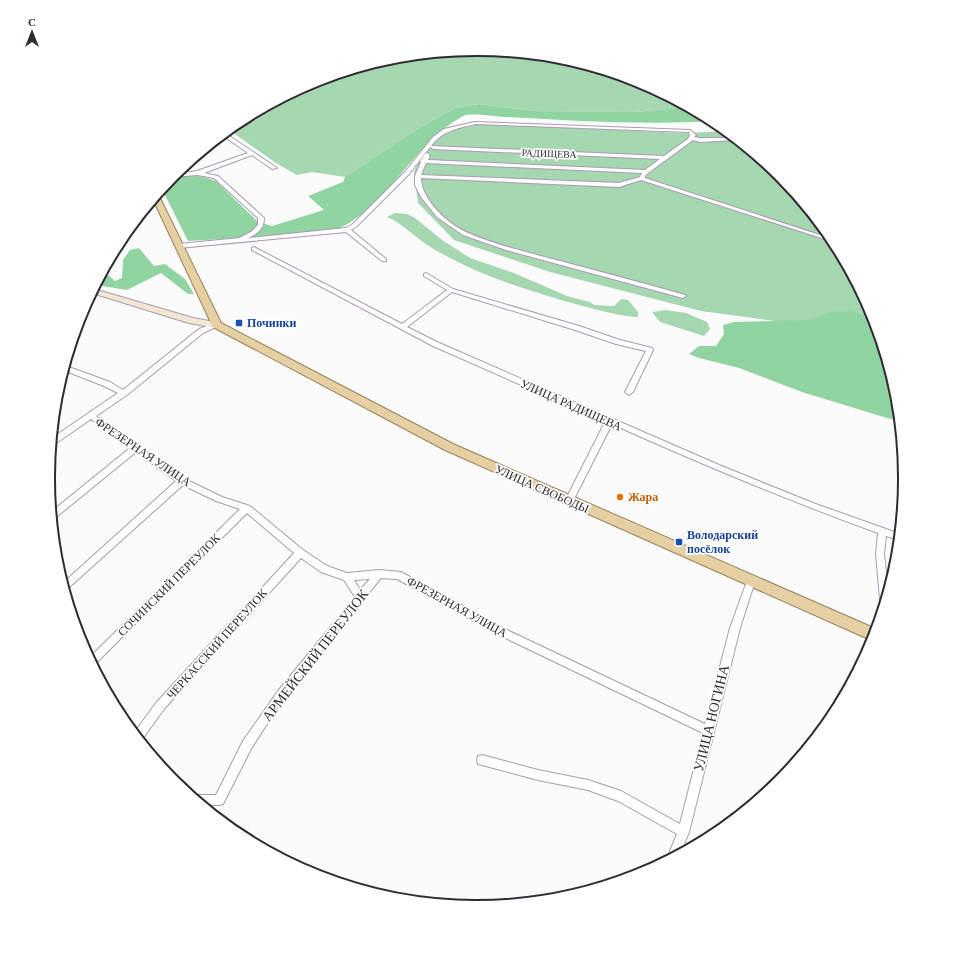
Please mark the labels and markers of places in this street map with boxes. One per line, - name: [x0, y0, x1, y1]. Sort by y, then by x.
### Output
- place label: Починки: [247, 316, 297, 330]
- marker: Починки: [234, 318, 244, 328]
- place label: Жара: [628, 490, 658, 504]
- marker: Жара: [615, 492, 625, 502]
- place label: Володарский посёлок: [687, 528, 758, 556]
- marker: Володарский посёлок: [674, 537, 684, 547]

